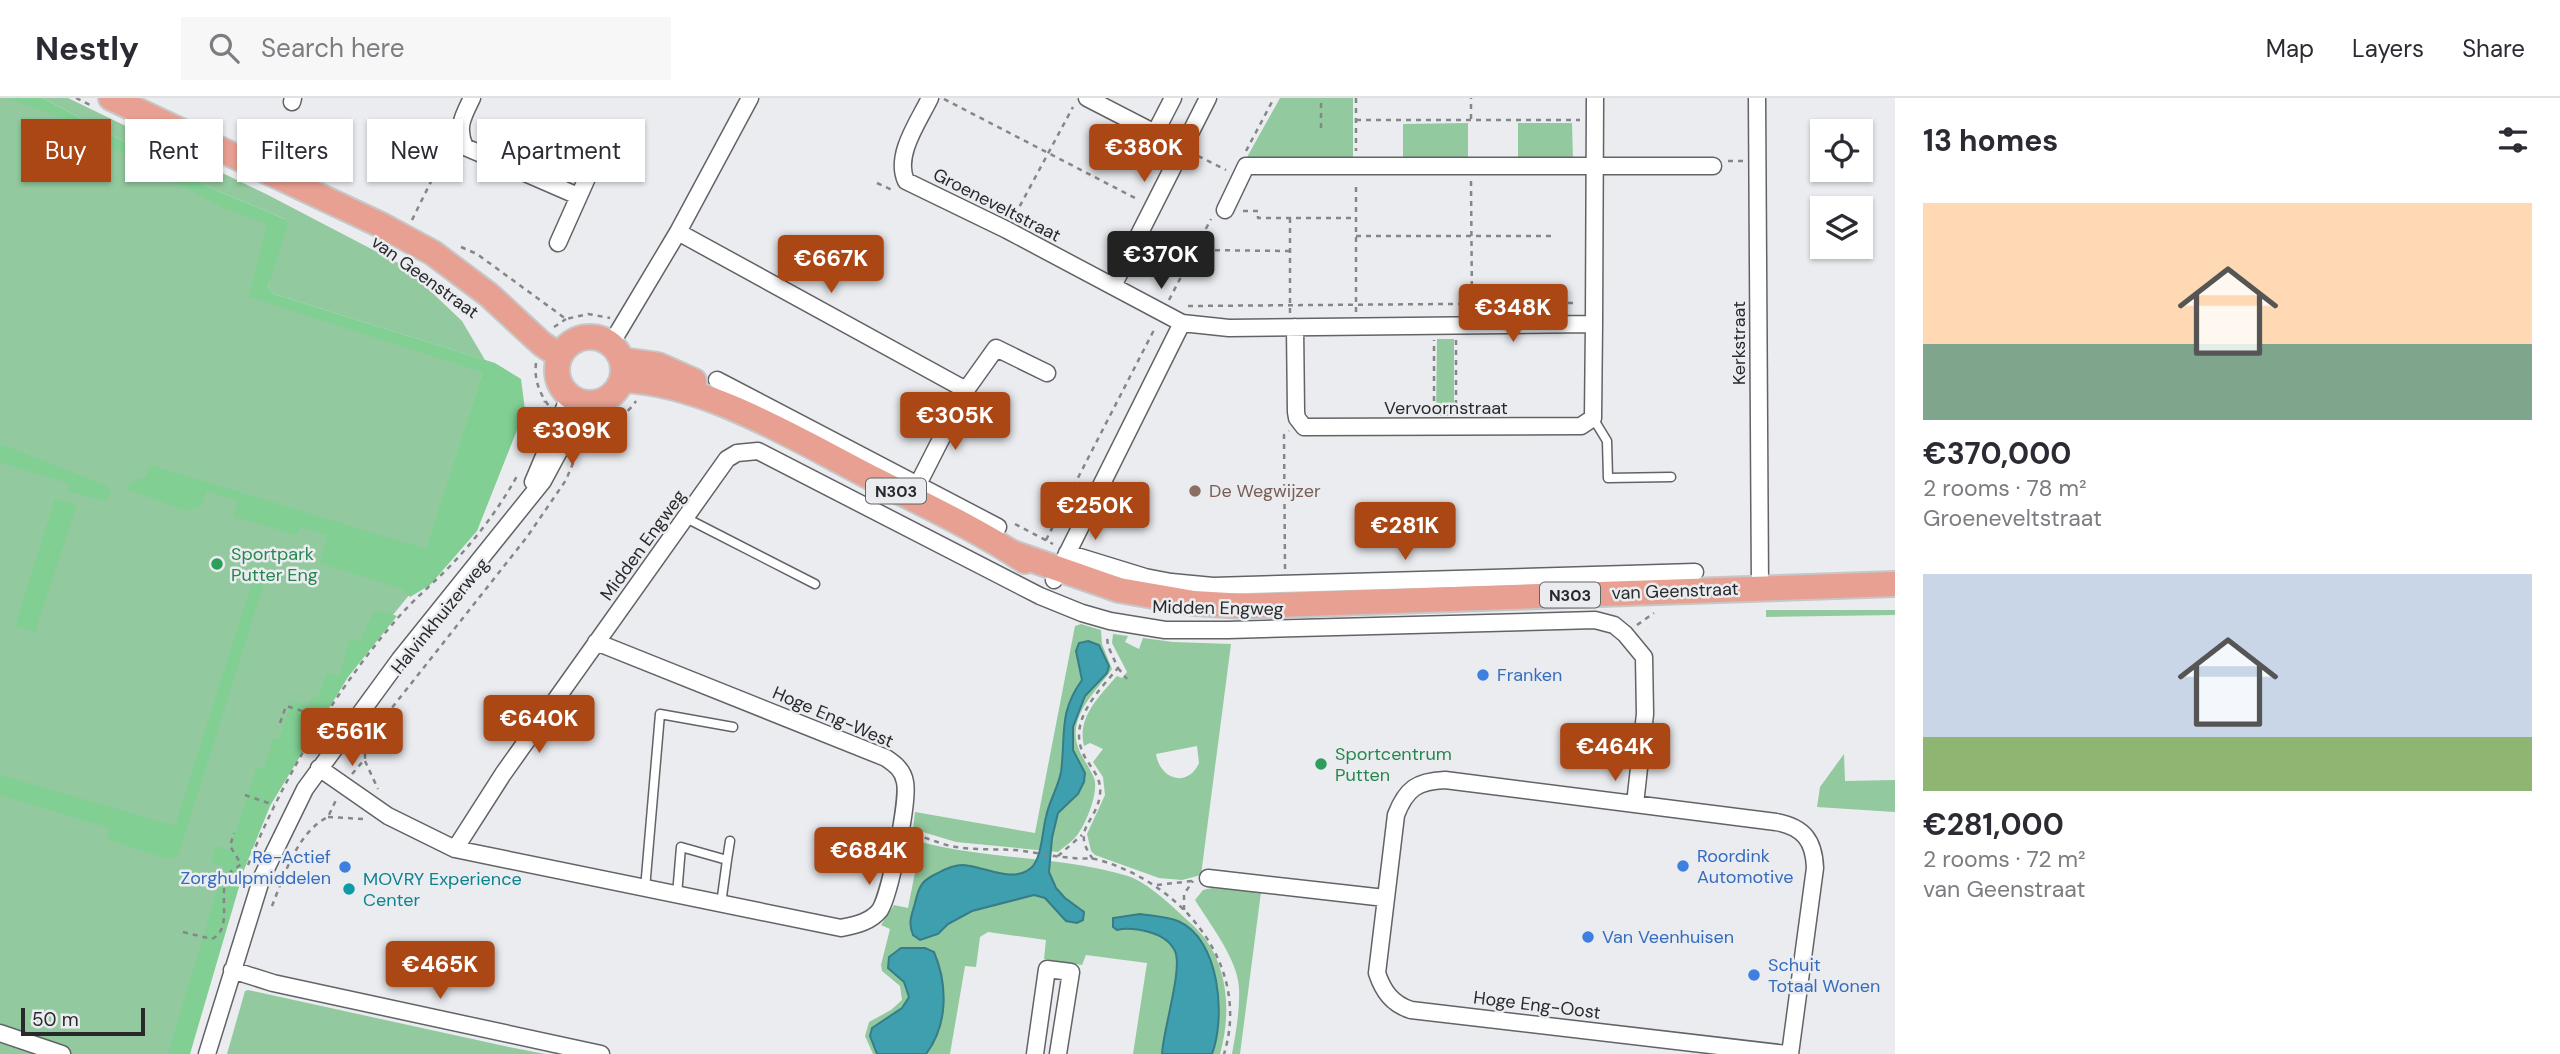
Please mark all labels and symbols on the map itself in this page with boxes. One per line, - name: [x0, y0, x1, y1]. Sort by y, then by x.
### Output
- pin: €380K: [1095, 125, 1193, 184]
- street label: Groeneveltstraat: [929, 162, 1065, 248]
- street label: van Geenstraat: [367, 230, 483, 324]
- pin: €370K: [1112, 232, 1210, 291]
- pin: €667K: [782, 236, 880, 295]
- pin: €348K: [1464, 285, 1562, 344]
- street label: Kerkstraat: [1727, 301, 1751, 385]
- pin: €305K: [906, 392, 1004, 452]
- street label: Vervoornstraat: [1384, 396, 1508, 420]
- pin: €309K: [523, 408, 621, 467]
- road number: N303: [866, 478, 926, 504]
- place label: De Wegwijzer: [1209, 479, 1321, 503]
- pin: €250K: [1046, 482, 1144, 542]
- marker: De Wegwijzer: [1187, 483, 1203, 499]
- street label: Midden Engweg: [595, 485, 691, 605]
- pin: €281K: [1356, 503, 1454, 562]
- place label: Sportpark Putter Eng: [231, 542, 318, 587]
- street label: Halvinkhuizerweg: [386, 553, 494, 679]
- marker: Sportpark Putter Eng: [209, 556, 225, 572]
- street label: van Geenstraat: [1611, 577, 1739, 605]
- road number: N303: [1540, 582, 1600, 608]
- street label: Midden Engweg: [1152, 595, 1284, 621]
- place label: Franken: [1497, 663, 1562, 687]
- marker: Franken: [1475, 667, 1491, 683]
- street label: Hoge Eng-West: [769, 681, 897, 753]
- pin: €640K: [490, 696, 588, 755]
- pin: €561K: [303, 708, 401, 768]
- pin: €464K: [1566, 724, 1664, 783]
- place label: Sportcentrum Putten: [1335, 742, 1452, 787]
- marker: Sportcentrum Putten: [1313, 756, 1329, 772]
- pin: €684K: [820, 828, 918, 887]
- place label: Roordink Automotive: [1697, 844, 1794, 889]
- place label: Re-Actief Zorghulpmiddelen: [180, 845, 331, 890]
- marker: Roordink Automotive: [1675, 858, 1691, 874]
- marker: Re-Actief Zorghulpmiddelen: [337, 859, 353, 875]
- place label: MOVRY Experience Center: [363, 867, 522, 912]
- marker: MOVRY Experience Center: [341, 881, 357, 897]
- place label: Van Veenhuisen: [1602, 925, 1734, 949]
- marker: Van Veenhuisen: [1580, 929, 1596, 945]
- pin: €465K: [391, 942, 489, 1001]
- place label: Schuit Totaal Wonen: [1768, 953, 1880, 998]
- marker: Schuit Totaal Wonen: [1746, 967, 1762, 983]
- street label: Hoge Eng-Oost: [1472, 985, 1602, 1025]
- scale bar: [21, 1005, 145, 1037]

